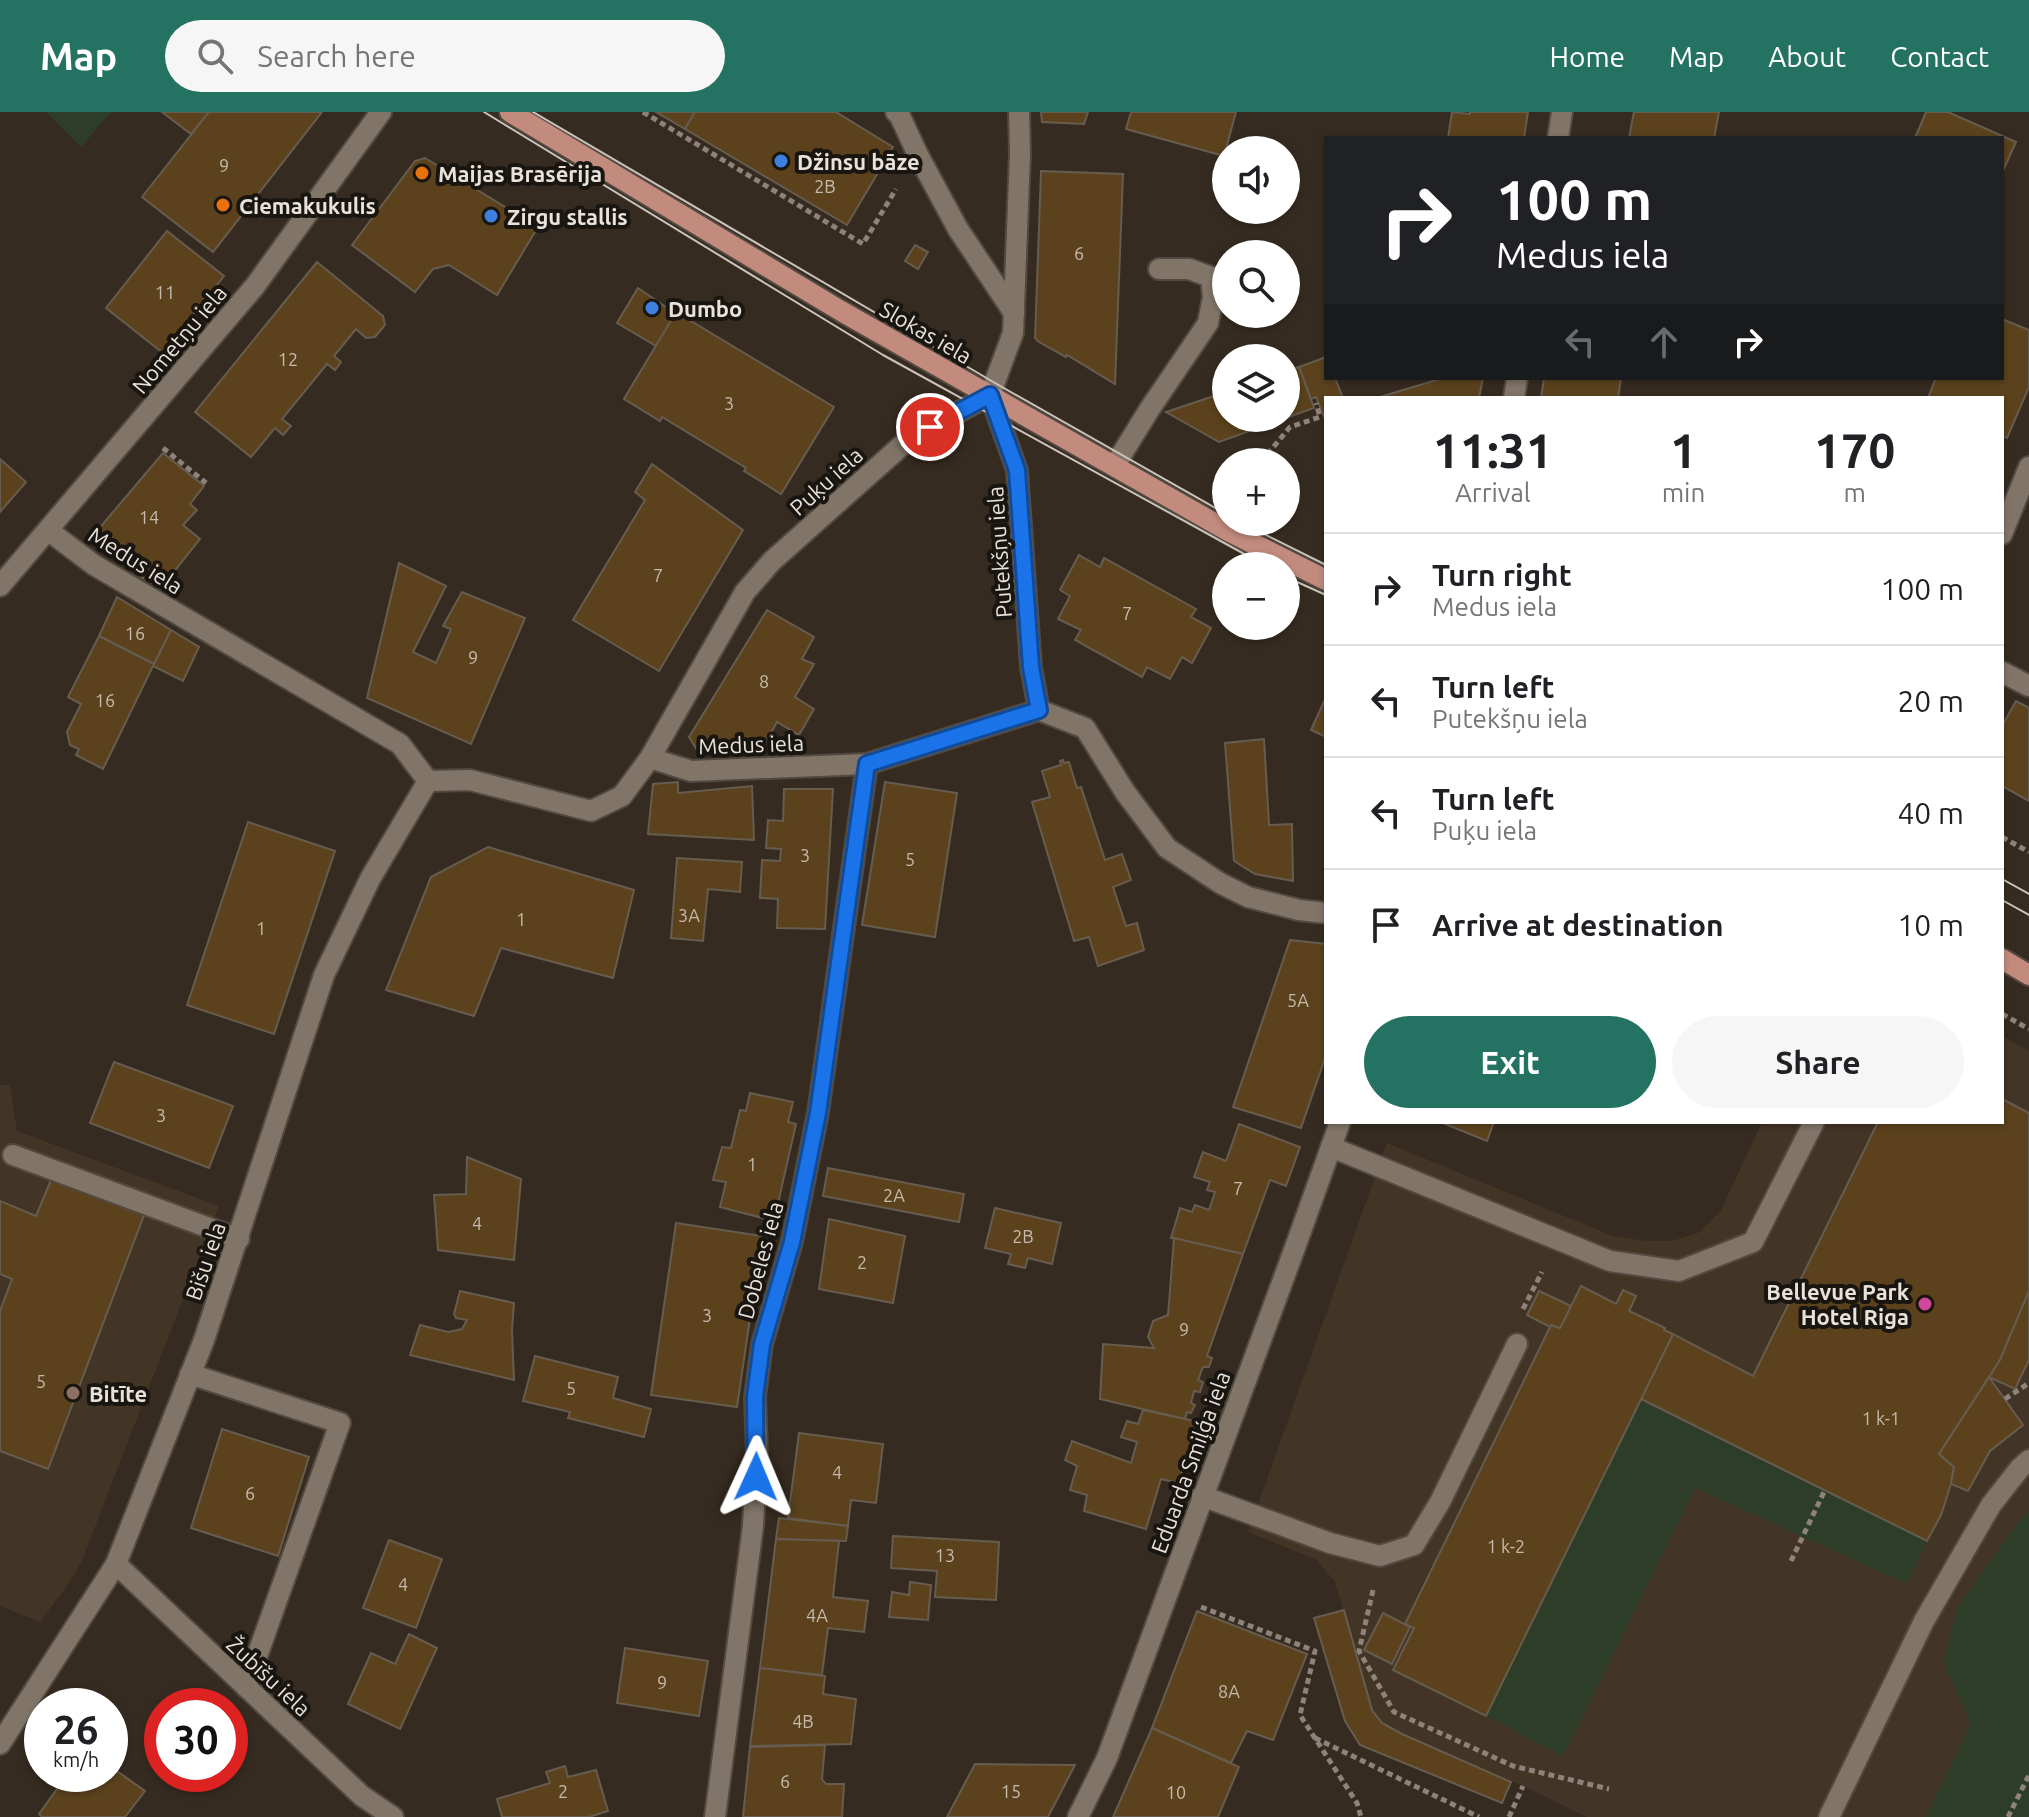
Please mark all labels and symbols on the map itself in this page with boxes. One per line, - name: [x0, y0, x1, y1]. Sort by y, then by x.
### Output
- place label: Džinsu bāze: [797, 149, 920, 174]
- marker: Džinsu bāze: [772, 152, 790, 170]
- house number: 9: [219, 155, 229, 175]
- place label: Maijas Brasērija: [438, 161, 602, 186]
- marker: Maijas Brasērija: [413, 164, 431, 182]
- house number: 2B: [814, 176, 836, 196]
- place label: Ciemakukulis: [239, 193, 376, 218]
- marker: Ciemakukulis: [214, 196, 232, 214]
- place label: Zirgu stallis: [507, 204, 628, 229]
- marker: Zirgu stallis: [482, 207, 500, 225]
- house number: 6: [1074, 243, 1084, 263]
- street label: Nometņu iela: [127, 280, 231, 398]
- house number: 11: [155, 282, 175, 302]
- place label: Dumbo: [668, 296, 742, 321]
- street label: Slokas iela: [876, 296, 976, 368]
- marker: Dumbo: [643, 299, 661, 317]
- house number: 12: [278, 349, 298, 369]
- house number: 3: [724, 393, 734, 413]
- pin: [896, 393, 964, 461]
- street label: Puķu iela: [785, 442, 867, 520]
- street label: Putekšņu iela: [982, 485, 1016, 619]
- house number: 14: [139, 507, 159, 527]
- street label: Medus iela: [84, 521, 188, 599]
- house number: 7: [653, 565, 663, 585]
- house number: 7: [1122, 603, 1132, 623]
- house number: 16: [125, 623, 145, 643]
- house number: 9: [468, 647, 478, 667]
- house number: 8: [759, 671, 769, 691]
- house number: 16: [95, 690, 115, 710]
- street label: Medus iela: [698, 730, 804, 758]
- house number: 3: [800, 845, 810, 865]
- house number: 5: [905, 849, 915, 869]
- house number: 3A: [678, 905, 700, 925]
- house number: 1: [516, 909, 526, 929]
- house number: 1: [256, 918, 266, 938]
- house number: 5A: [1287, 990, 1309, 1010]
- house number: 3: [156, 1105, 166, 1125]
- house number: 1: [747, 1154, 757, 1174]
- house number: 7: [1233, 1178, 1243, 1198]
- house number: 2A: [883, 1185, 905, 1205]
- street label: Dobeles iela: [732, 1199, 788, 1321]
- house number: 4: [472, 1213, 482, 1233]
- street label: Bišu iela: [180, 1219, 230, 1303]
- house number: 2B: [1012, 1226, 1034, 1246]
- house number: 2: [857, 1252, 867, 1272]
- place label: Bellevue Park Hotel Riga: [1766, 1279, 1910, 1329]
- marker: Bellevue Park Hotel Riga: [1916, 1295, 1934, 1313]
- house number: 3: [702, 1305, 712, 1325]
- house number: 9: [1179, 1319, 1189, 1339]
- street label: Eduarda Smiļģa iela: [1145, 1368, 1235, 1556]
- house number: 5: [36, 1371, 46, 1391]
- house number: 5: [566, 1378, 576, 1398]
- place label: Bitīte: [89, 1381, 147, 1406]
- marker: Bitīte: [64, 1384, 82, 1402]
- house number: 1 k-1: [1862, 1408, 1900, 1428]
- position arrow: [714, 1435, 798, 1519]
- house number: 4: [832, 1462, 842, 1482]
- house number: 6: [245, 1483, 255, 1503]
- house number: 1 k-2: [1487, 1536, 1525, 1556]
- house number: 13: [935, 1545, 955, 1565]
- house number: 4: [398, 1574, 408, 1594]
- house number: 4A: [806, 1605, 828, 1625]
- street label: Žubīšu iela: [222, 1630, 317, 1721]
- house number: 9: [657, 1672, 667, 1692]
- house number: 8A: [1218, 1681, 1240, 1701]
- speed limit sign: 30: [144, 1688, 248, 1792]
- house number: 4B: [792, 1711, 814, 1731]
- house number: 6: [780, 1771, 790, 1791]
- house number: 2: [558, 1781, 568, 1801]
- house number: 15: [1001, 1781, 1021, 1801]
- house number: 10: [1166, 1782, 1186, 1802]

